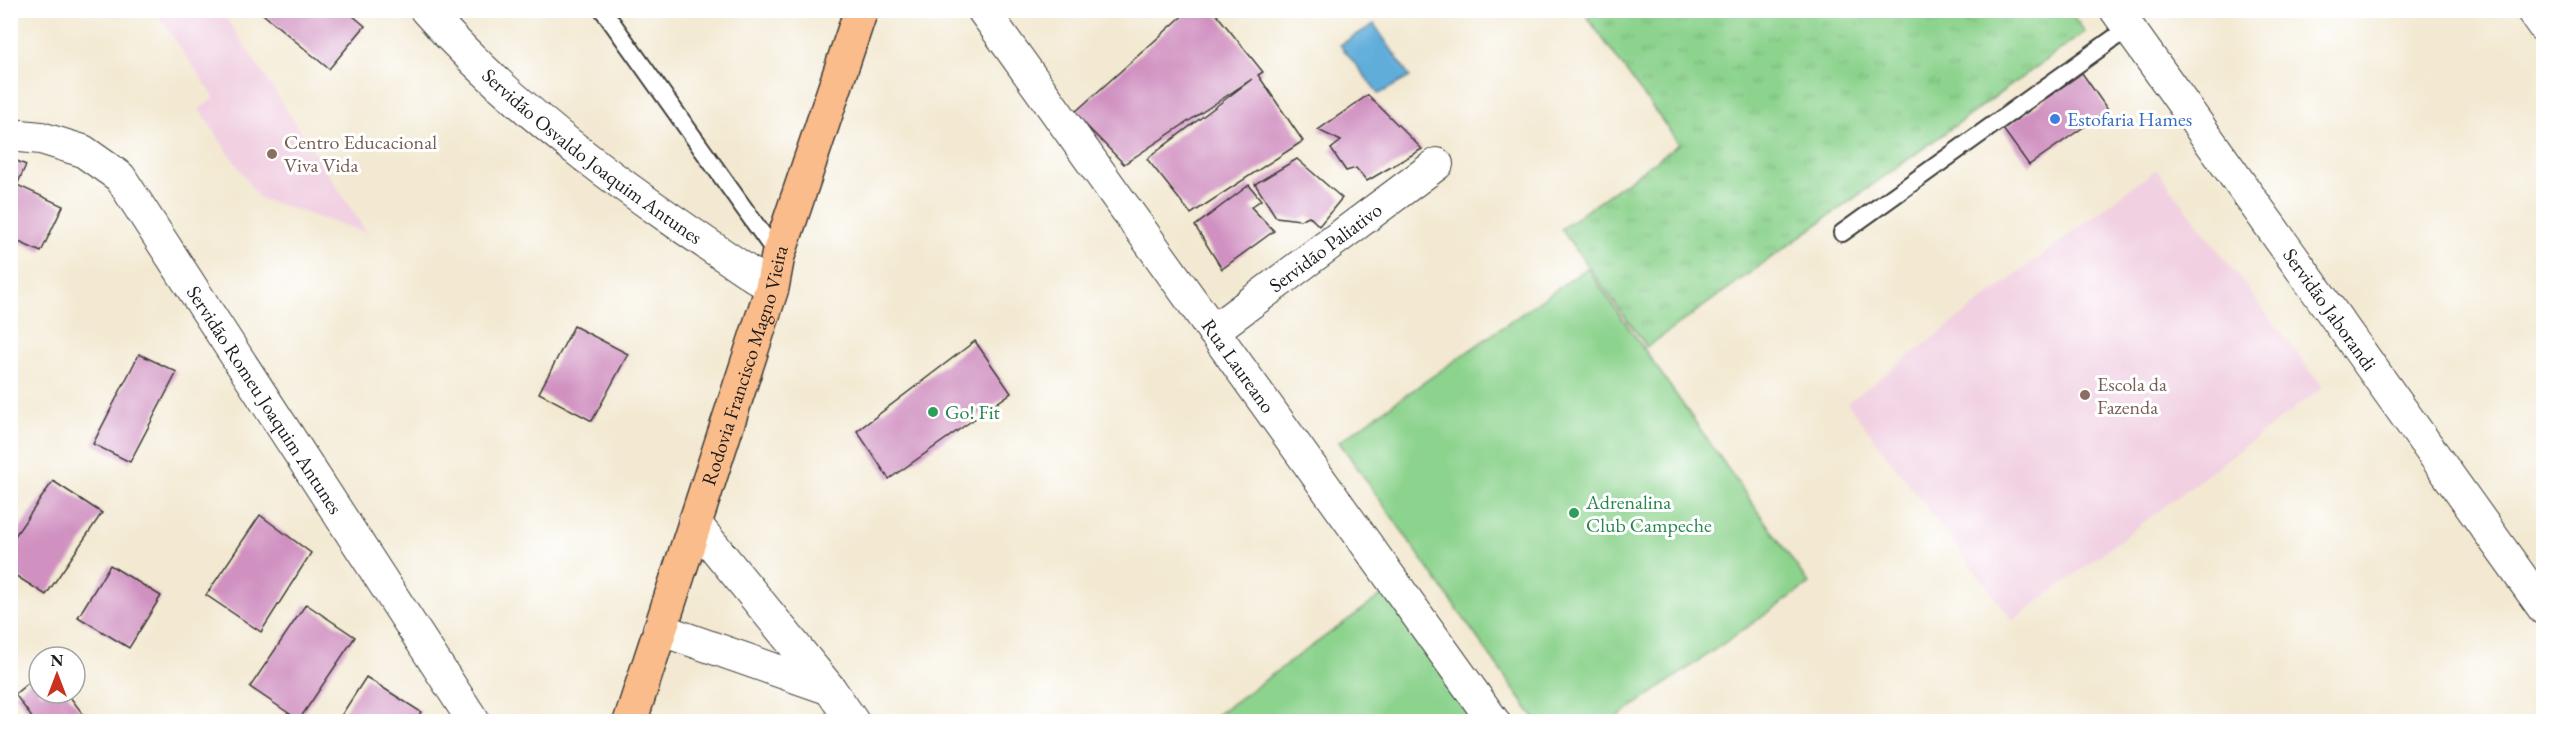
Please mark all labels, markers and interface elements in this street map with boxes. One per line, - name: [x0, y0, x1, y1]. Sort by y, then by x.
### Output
- street label: Servidão Osvaldo Joaquim Antunes: [477, 62, 707, 250]
- place label: Estofaria Hames: [2067, 106, 2192, 132]
- marker: Estofaria Hames: [2048, 112, 2062, 126]
- place label: Centro Educacional Viva Vida: [284, 129, 437, 178]
- marker: Centro Educacional Viva Vida: [265, 147, 279, 161]
- street label: Servidão Paliativo: [1264, 197, 1387, 298]
- street label: Rodovia Francisco Magno Vieira: [695, 241, 794, 489]
- street label: Servidão Jaborandi: [2277, 243, 2383, 376]
- street label: Servidão Romeu Joaquim Antunes: [181, 281, 348, 519]
- street label: Rua Laureano: [1196, 314, 1281, 418]
- place label: Escola da Fazenda: [2097, 371, 2167, 420]
- marker: Escola da Fazenda: [2078, 388, 2092, 402]
- place label: Go! Fit: [945, 399, 1001, 425]
- marker: Go! Fit: [926, 405, 940, 419]
- place label: Adrenalina Club Campeche: [1585, 489, 1712, 538]
- marker: Adrenalina Club Campeche: [1567, 506, 1581, 520]
- north arrow: [27, 645, 87, 705]
- text: N: [51, 650, 64, 671]

